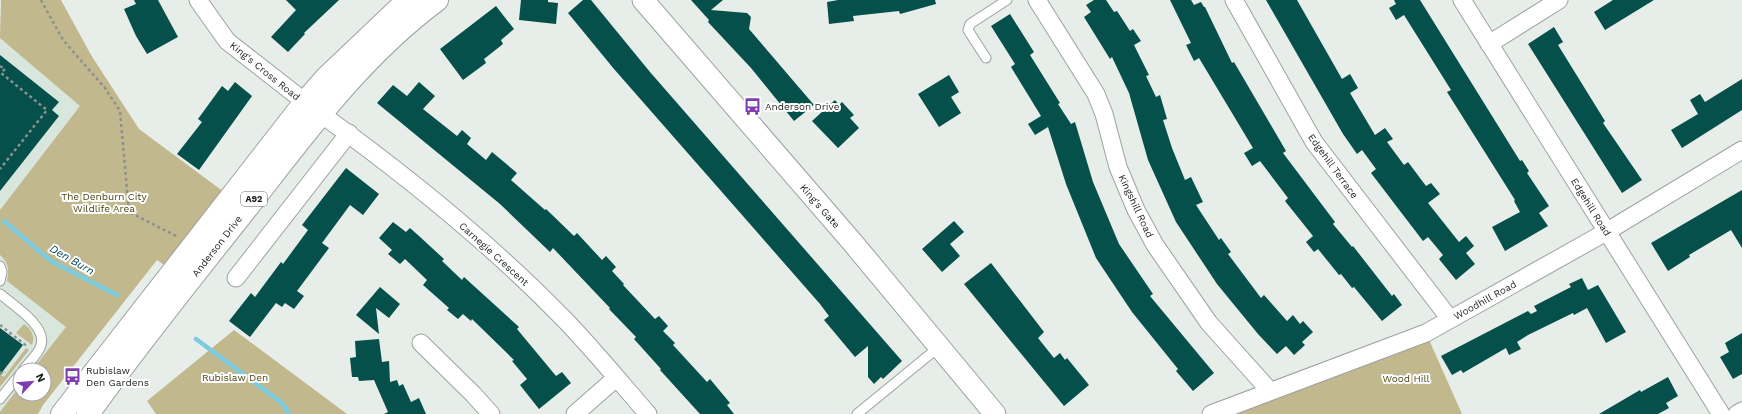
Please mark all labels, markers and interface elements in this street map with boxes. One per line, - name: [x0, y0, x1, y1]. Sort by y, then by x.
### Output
- street label: King's Cross Road: [228, 39, 302, 103]
- bus stop icon: Anderson Drive: [742, 96, 762, 116]
- place label: Anderson Drive: [765, 101, 840, 112]
- street label: Edgehill Terrace: [1306, 132, 1360, 201]
- street label: Kingshill Road: [1117, 173, 1155, 239]
- street label: Edgehill Road: [1569, 176, 1613, 238]
- street label: King's Gate: [798, 182, 842, 230]
- park label: The Denburn City Wildlife Area: [61, 191, 148, 214]
- road number: A92: [241, 192, 267, 206]
- street label: Anderson Drive: [190, 213, 244, 279]
- street label: Carnegie Crescent: [457, 220, 531, 288]
- water label: Den Burn: [48, 242, 96, 278]
- street label: Woodhill Road: [1452, 278, 1518, 322]
- north arrow: [12, 362, 52, 402]
- place label: Rubislaw Den Gardens: [86, 365, 149, 388]
- bus stop icon: Rubislaw Den Gardens: [63, 366, 83, 386]
- text: N: [33, 371, 48, 384]
- park label: Rubislaw Den: [202, 372, 268, 383]
- park label: Wood Hill: [1382, 373, 1430, 384]

